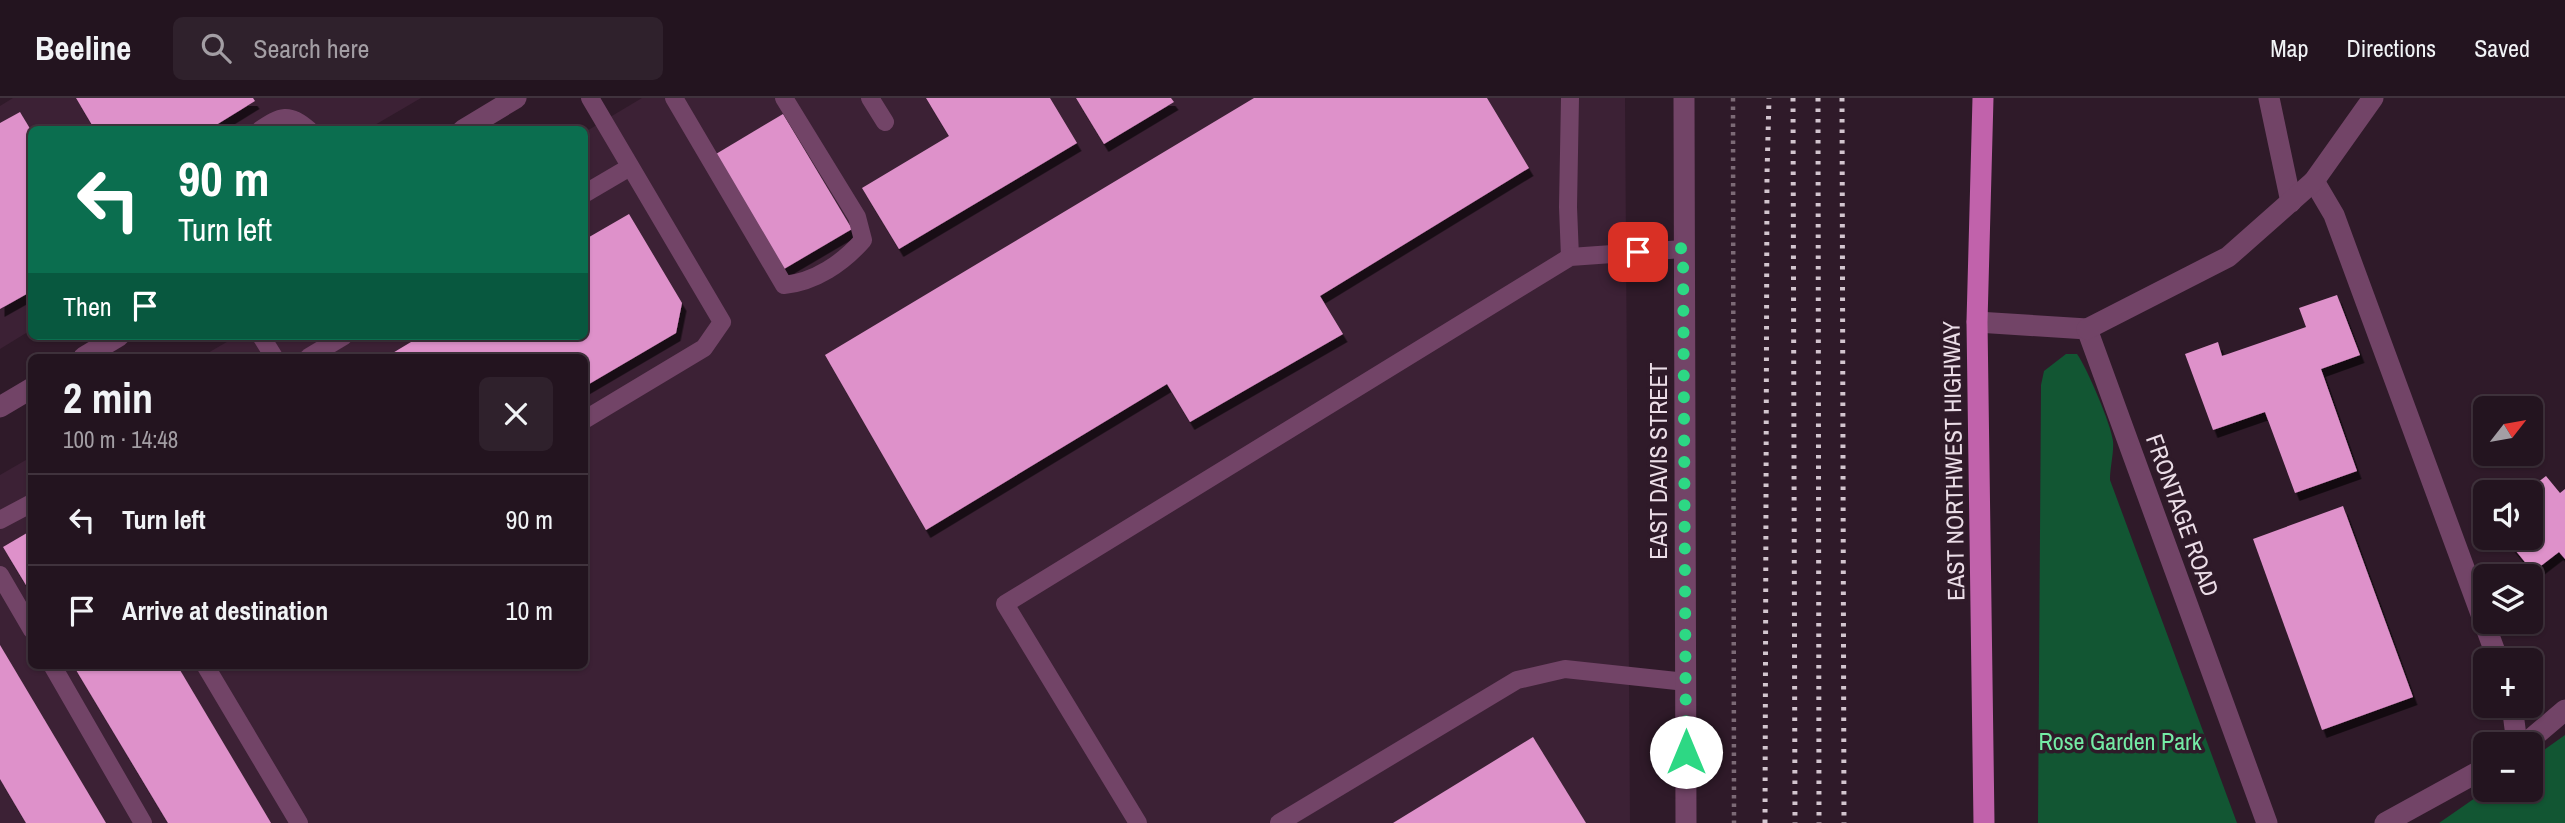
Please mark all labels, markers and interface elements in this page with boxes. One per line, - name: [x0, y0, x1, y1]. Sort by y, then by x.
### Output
- search box: [173, 17, 663, 80]
- text: Beeline: [35, 26, 131, 70]
- icon: search: [197, 29, 235, 67]
- text: Search here: [253, 31, 369, 66]
- text: Map: [2270, 32, 2308, 64]
- text: Directions: [2346, 32, 2436, 64]
- text: Saved: [2474, 32, 2530, 64]
- text: 90 m: [178, 145, 270, 211]
- icon: left: [63, 154, 154, 245]
- text: Turn left: [178, 208, 272, 251]
- pin: [1608, 222, 1668, 282]
- icon: arrive: [1619, 233, 1657, 271]
- icon: arrive: [126, 287, 164, 325]
- text: Then: [63, 289, 112, 324]
- street label: EAST NORTHWEST HIGHWAY: [1935, 321, 1971, 601]
- street label: EAST DAVIS STREET: [1642, 362, 1674, 560]
- text: 2 min: [63, 370, 153, 426]
- button: close: [479, 377, 553, 451]
- north arrow: [2473, 396, 2543, 466]
- map controls: [2473, 396, 2543, 802]
- text: 100 m · 14:48: [63, 424, 178, 455]
- street label: FRONTAGE ROAD: [2139, 430, 2227, 600]
- button: sound: [2473, 480, 2543, 550]
- icon: left: [63, 501, 101, 539]
- text: Turn left: [122, 502, 206, 537]
- text: 90 m: [506, 502, 553, 537]
- button: layers: [2473, 564, 2543, 634]
- icon: arrive: [63, 592, 101, 630]
- text: Arrive at destination: [122, 593, 328, 628]
- text: 10 m: [506, 593, 553, 628]
- button: +: [2473, 648, 2543, 718]
- position arrow: [1649, 715, 1723, 789]
- park label: Rose Garden Park: [2039, 725, 2202, 757]
- button: −: [2473, 732, 2543, 802]

